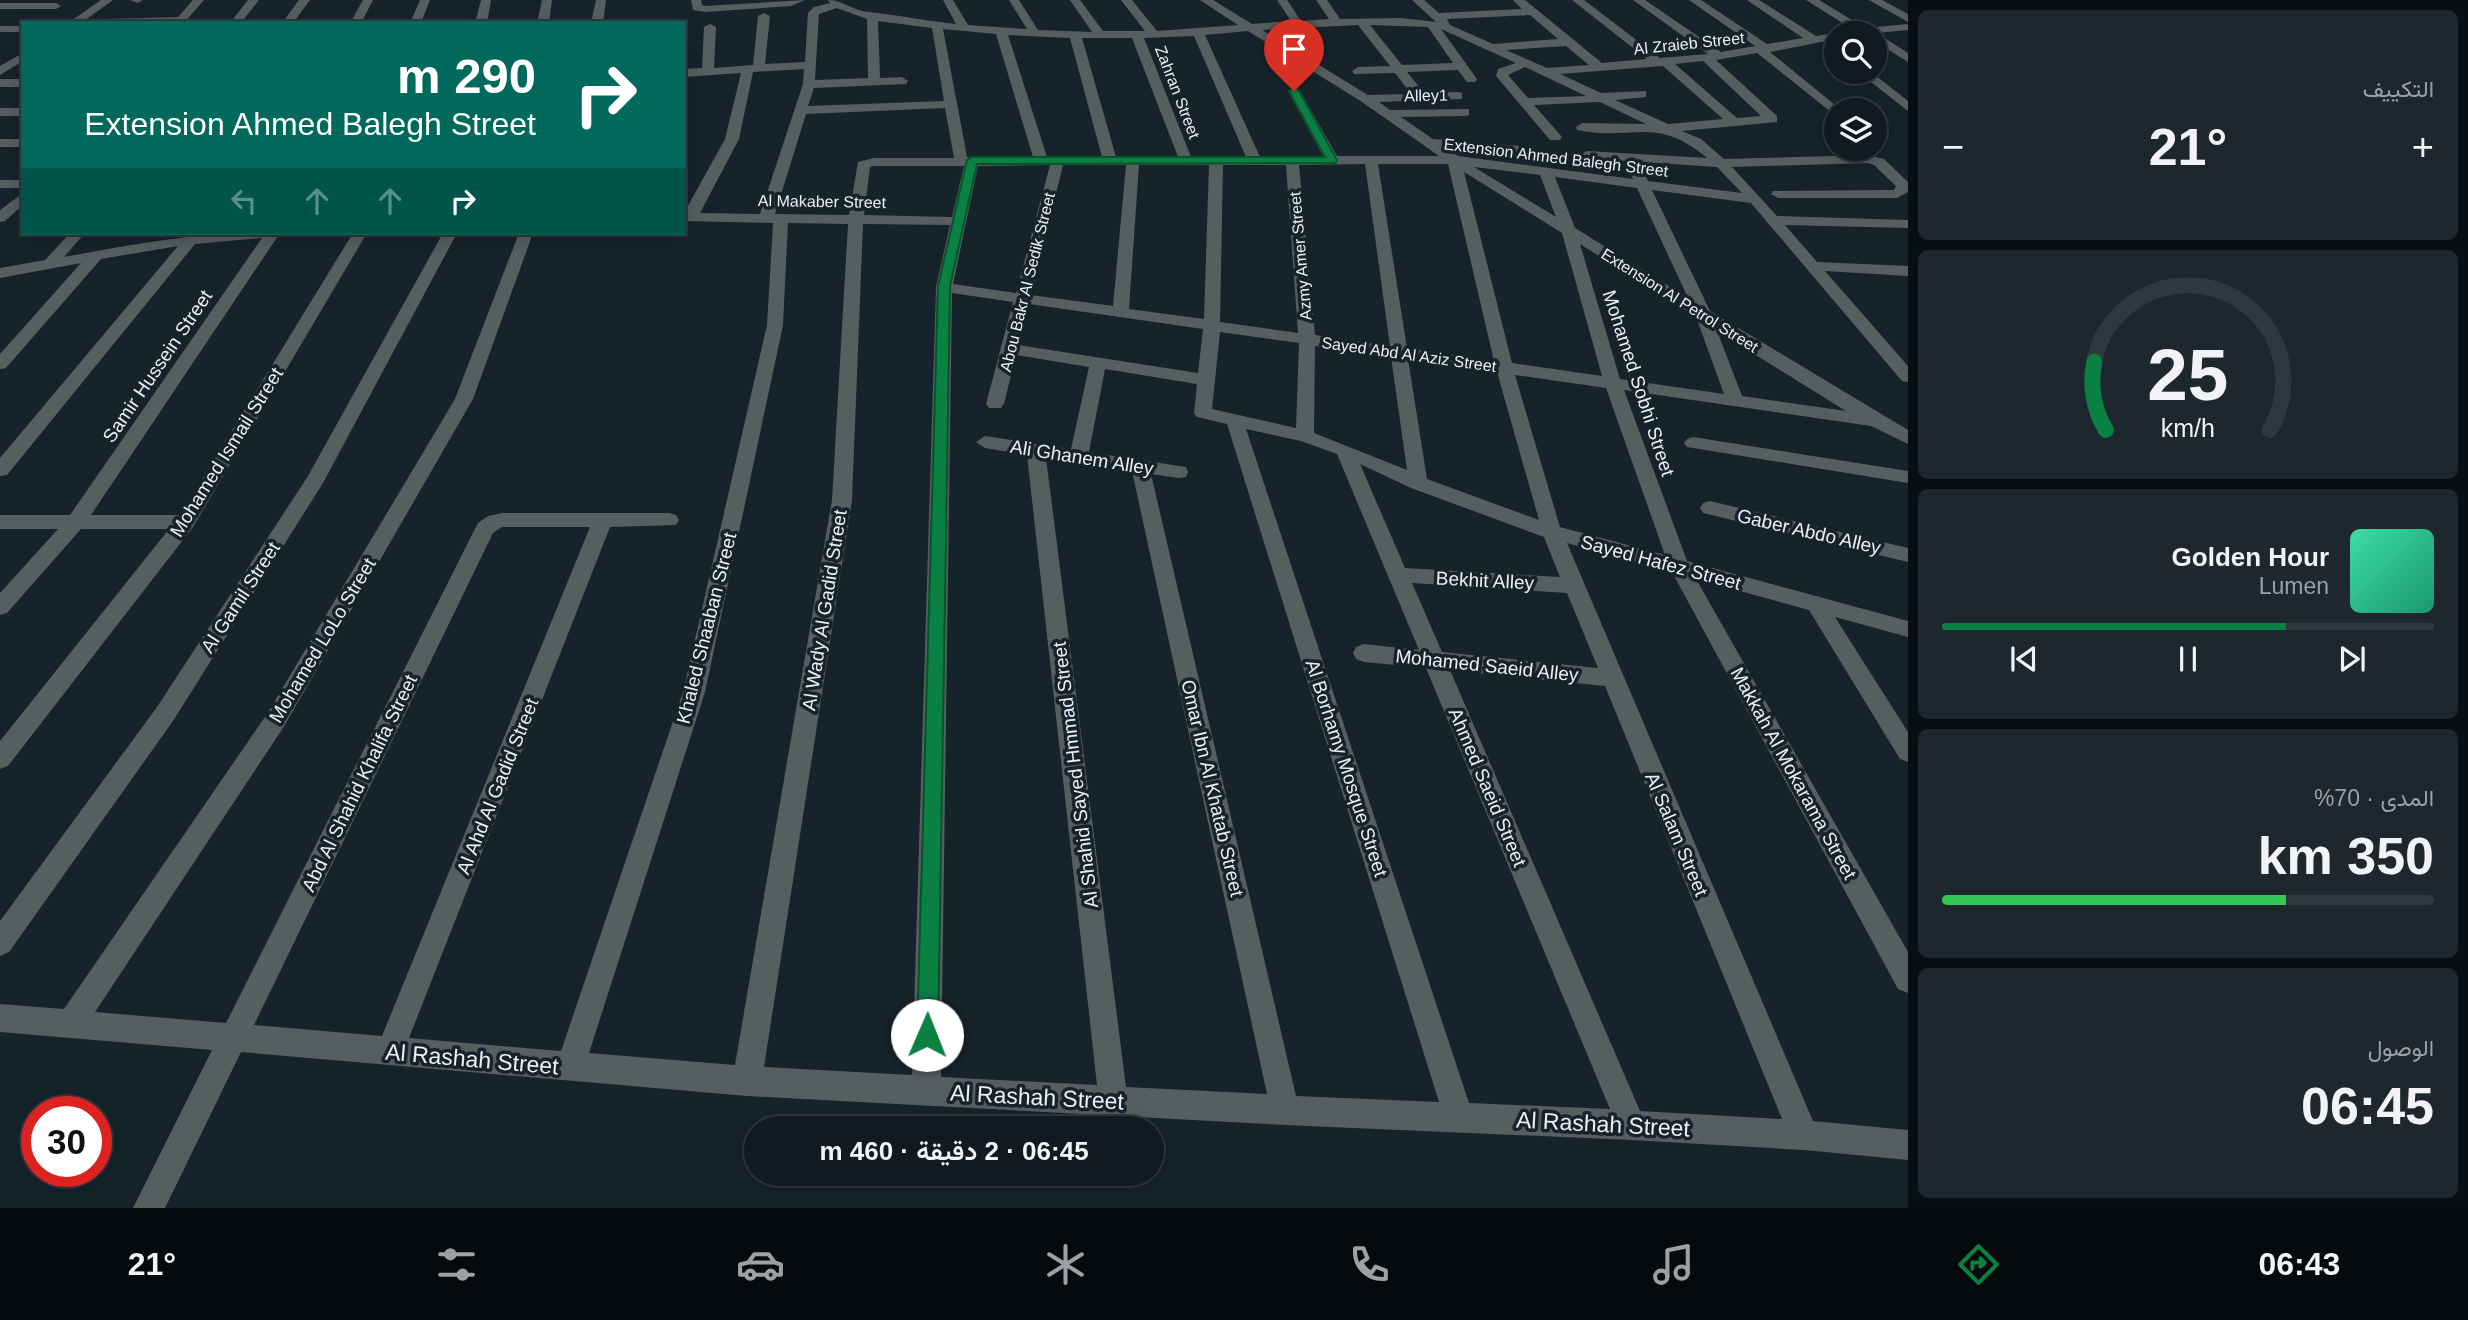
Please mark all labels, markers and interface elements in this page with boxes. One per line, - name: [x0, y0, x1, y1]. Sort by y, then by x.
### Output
- pin: [1264, 19, 1324, 91]
- map controls: [1824, 21, 1887, 161]
- button: search: [1824, 21, 1887, 84]
- street label: Al Zraieb Street: [1633, 29, 1746, 58]
- icon: arrive: [1275, 30, 1313, 68]
- street label: Zahran Street: [1152, 43, 1203, 141]
- text: 290 m: [397, 49, 536, 103]
- icon: right: [560, 49, 651, 140]
- text: التكييف: [2363, 76, 2434, 102]
- street label: Alley1: [1404, 87, 1448, 104]
- button: layers: [1824, 98, 1887, 161]
- text: Extension Ahmed Balegh Street: [84, 106, 536, 142]
- text: 21°: [2149, 118, 2227, 176]
- text: −: [1942, 126, 1964, 168]
- text: +: [2412, 126, 2434, 168]
- street label: Extension Ahmed Balegh Street: [1443, 135, 1670, 180]
- icon: left: [225, 182, 263, 220]
- icon: ahead: [298, 182, 336, 220]
- icon: ahead: [371, 182, 409, 220]
- icon: right: [444, 182, 482, 220]
- street label: Abou Bakr Al Sedik Street: [997, 190, 1058, 373]
- street label: Azmy Amer Street: [1286, 190, 1315, 321]
- street label: Al Makaber Street: [758, 192, 887, 211]
- street label: Extension Al Petrol Street: [1598, 245, 1762, 356]
- street label: Samir Hussein Street: [99, 285, 217, 447]
- street label: Mohamed Sobhi Street: [1599, 287, 1679, 479]
- street label: Sayed Abd Al Aziz Street: [1321, 334, 1498, 375]
- text: 25: [2148, 335, 2228, 416]
- street label: Mohamed Ismail Street: [166, 363, 287, 541]
- text: km/h: [2161, 414, 2215, 442]
- street label: Ali Ghanem Alley: [1009, 436, 1156, 479]
- street label: Gaber Abdo Alley: [1735, 505, 1883, 558]
- street label: Al Wady Al Gadid Street: [798, 507, 851, 712]
- street label: Khaled Shaaban Street: [673, 530, 741, 726]
- street label: Sayed Hafez Street: [1579, 531, 1744, 594]
- street label: Al Gamil Street: [197, 537, 284, 657]
- text: Golden Hour: [2172, 542, 2329, 572]
- street label: Mohamed LoLo Street: [265, 554, 380, 726]
- street label: Bekhit Alley: [1435, 567, 1535, 594]
- text: Lumen: [2259, 573, 2329, 599]
- street label: Al Shahid Sayed Hmmad Street: [1049, 640, 1102, 909]
- icon: previous: [2005, 640, 2043, 678]
- icon: pause: [2169, 640, 2207, 678]
- icon: next: [2333, 640, 2371, 678]
- street label: Mohamed Saeid Alley: [1394, 645, 1580, 686]
- street label: Al Borhamy Mosque Street: [1301, 657, 1392, 880]
- street label: Makkah Al Mokarama Street: [1727, 664, 1861, 883]
- street label: Abd Al Shahid Khalifa Street: [298, 671, 422, 895]
- street label: Omar Ibn Al Khatab Street: [1177, 678, 1248, 899]
- street label: Al Ahd Al Gadid Street: [453, 694, 543, 877]
- street label: Ahmed Saeid Street: [1445, 705, 1531, 870]
- street label: Al Salam Street: [1641, 769, 1712, 900]
- text: المدى · 70%: [2314, 785, 2434, 811]
- text: 350 km: [2258, 827, 2434, 885]
- position arrow: [890, 998, 964, 1072]
- text: الوصول: [2368, 1035, 2434, 1061]
- street label: Al Rashah Street: [384, 1038, 560, 1080]
- text: 06:45: [2301, 1077, 2434, 1135]
- street label: Al Rashah Street: [950, 1079, 1125, 1115]
- speed limit sign: 30: [21, 1096, 112, 1187]
- street label: Al Rashah Street: [1516, 1106, 1691, 1142]
- text: 06:45 · 2 دقيقة · 460 m: [819, 1136, 1089, 1166]
- icon: filters: [432, 1240, 481, 1289]
- icon: car: [736, 1240, 785, 1289]
- icon: climate: [1041, 1240, 1090, 1289]
- icon: phone: [1345, 1240, 1394, 1289]
- icon: music: [1649, 1240, 1698, 1289]
- icon: directions: [1954, 1240, 2003, 1289]
- text: 21°: [128, 1246, 176, 1282]
- text: 06:43: [2258, 1246, 2340, 1282]

